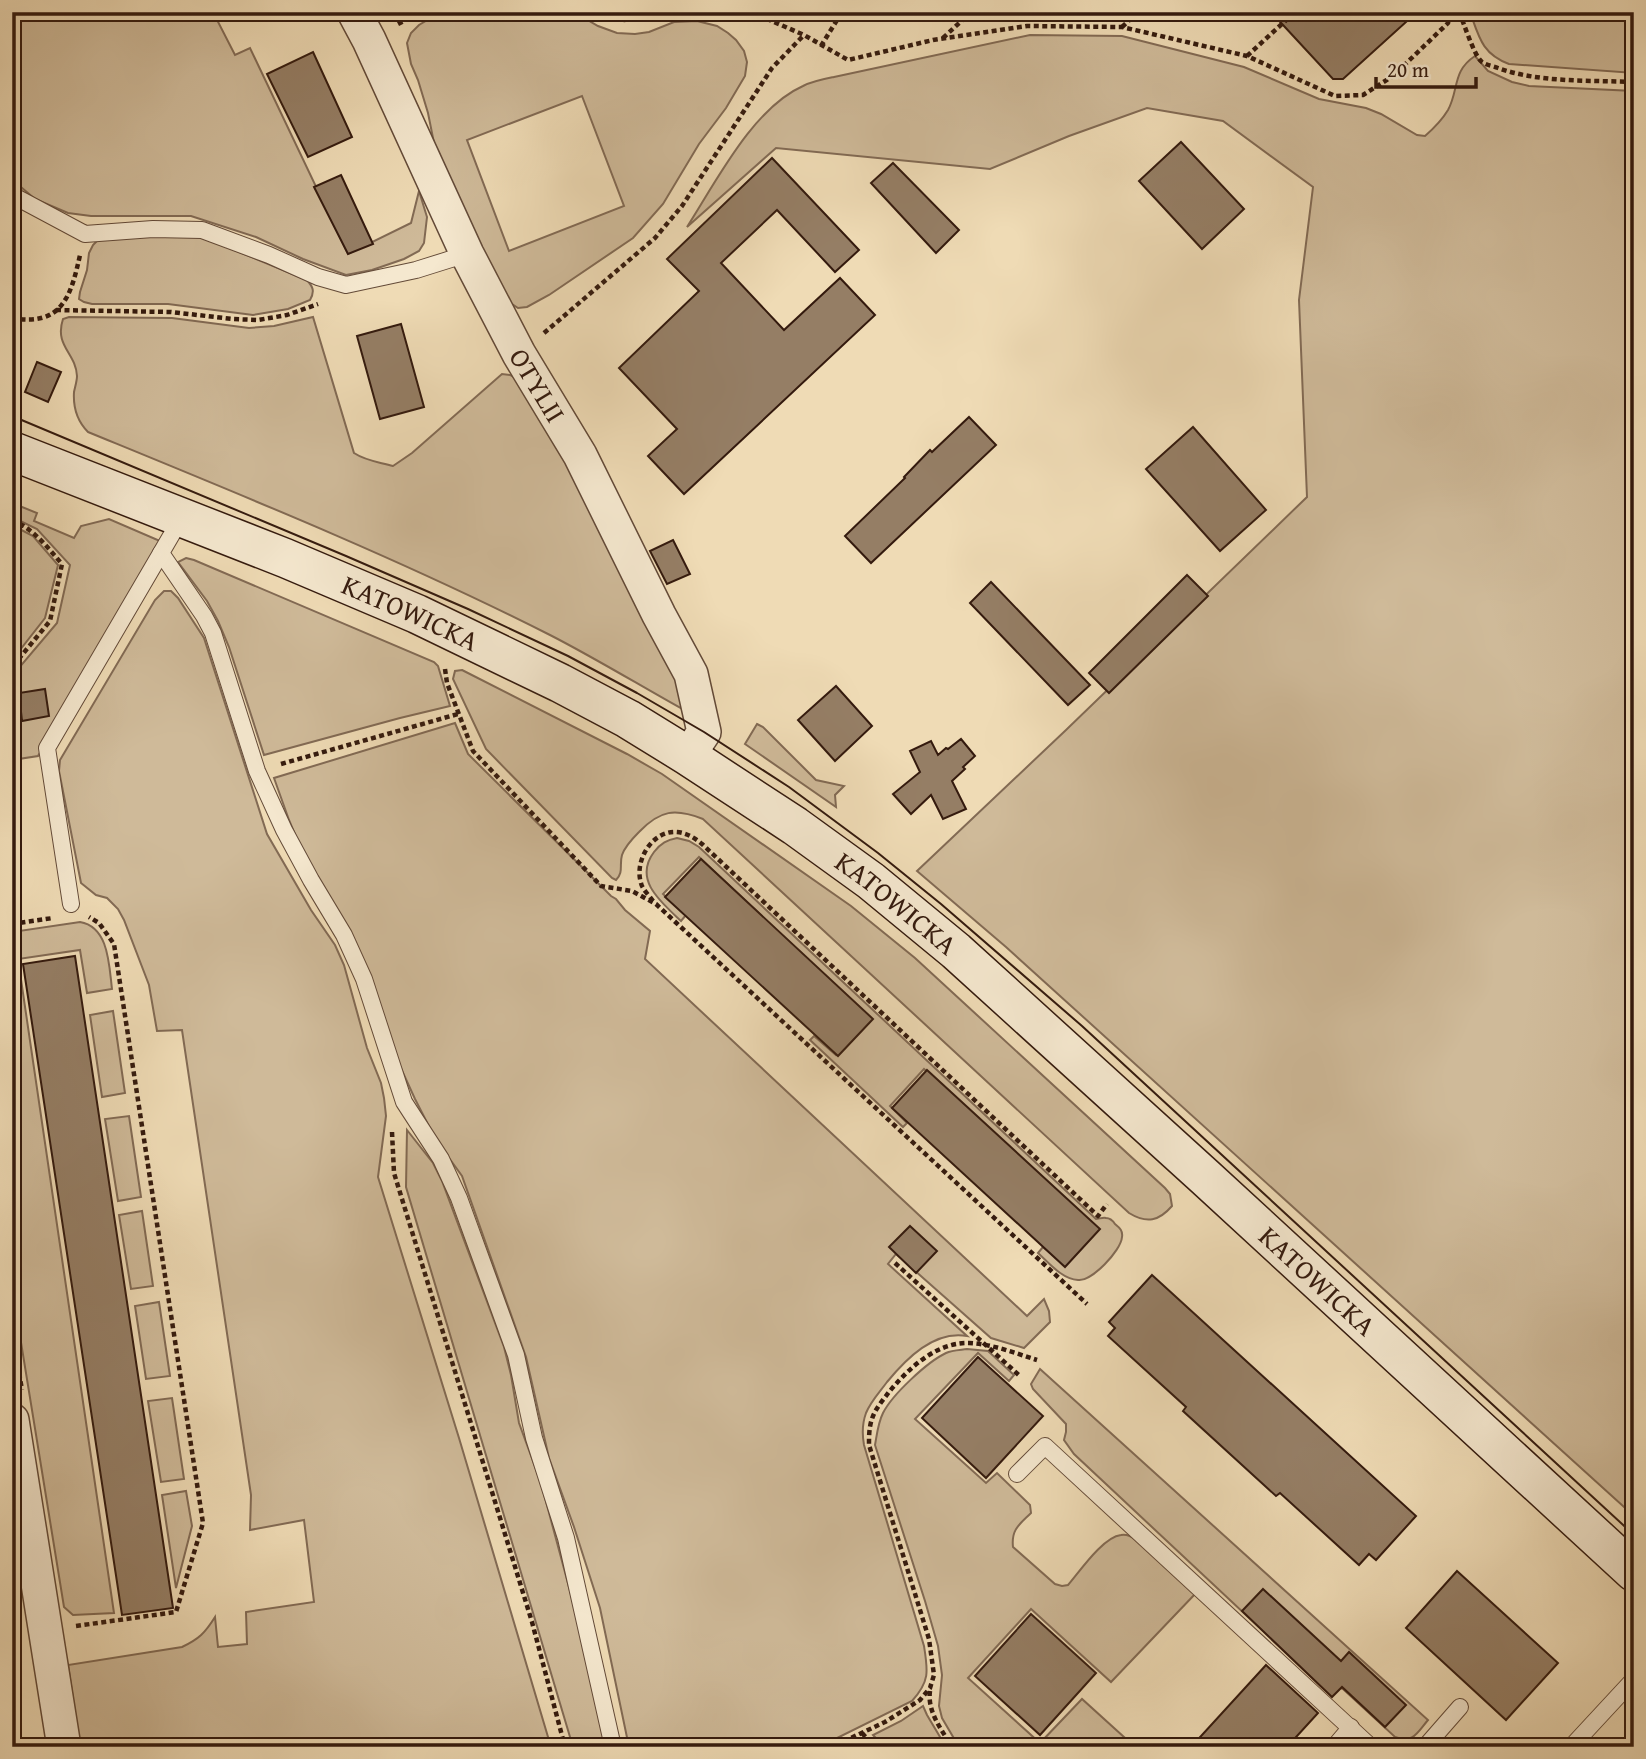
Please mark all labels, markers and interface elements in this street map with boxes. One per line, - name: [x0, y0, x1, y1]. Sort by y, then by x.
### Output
- scale bar: [1376, 46, 1476, 90]
- text: 20 m: [1387, 54, 1429, 85]
- street label: OTYLII: [500, 340, 576, 430]
- street label: KATOWICKA: [336, 564, 486, 661]
- street label: KATOWICKA: [827, 841, 967, 964]
- street label: KATOWICKA: [1250, 1216, 1386, 1345]

